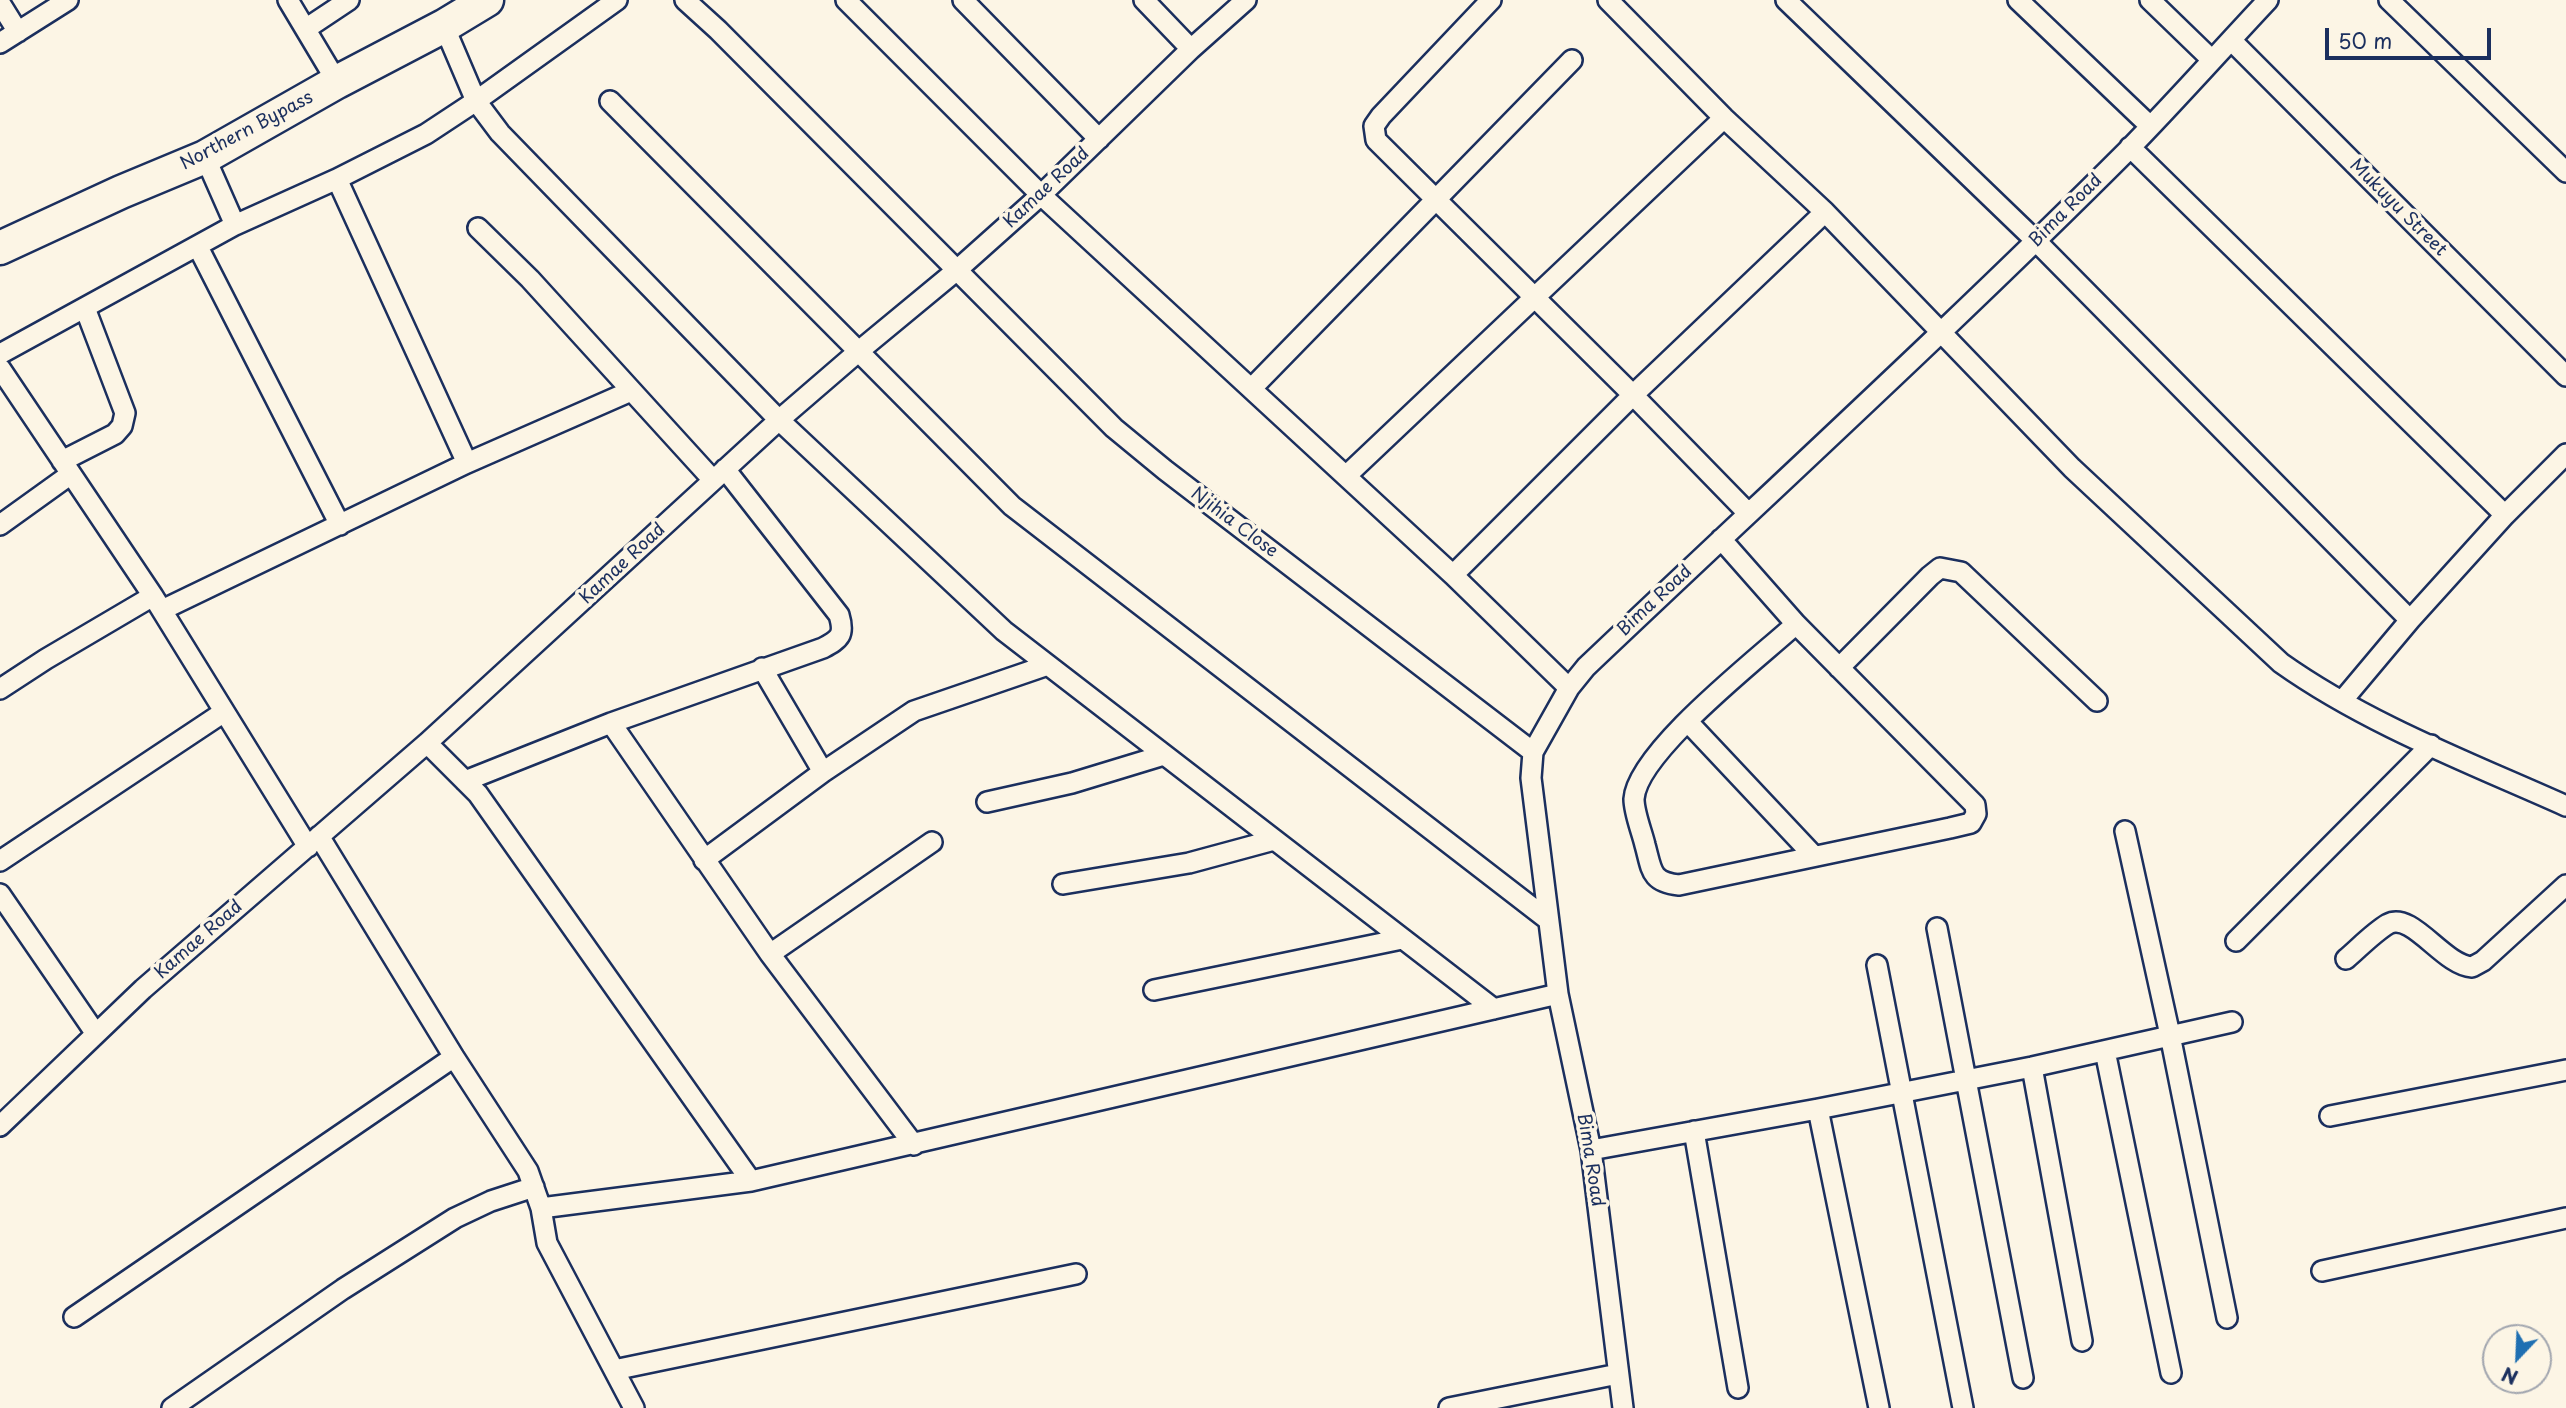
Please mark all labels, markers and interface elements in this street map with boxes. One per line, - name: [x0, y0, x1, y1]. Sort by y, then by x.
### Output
- scale bar: [2328, 14, 2494, 58]
- text: 50 m: [2338, 24, 2392, 56]
- street label: Northern Bypass: [177, 87, 317, 175]
- street label: Kamae Road: [1000, 143, 1094, 233]
- street label: Mukuyu Street: [2345, 155, 2451, 261]
- street label: Bima Road: [2025, 170, 2107, 252]
- street label: Njihia Close: [1186, 483, 1282, 563]
- street label: Kamae Road: [576, 519, 670, 609]
- street label: Bima Road: [1613, 561, 1697, 641]
- street label: Kamae Road: [151, 896, 247, 984]
- street label: Bima Road: [1572, 1112, 1608, 1208]
- north arrow: [2482, 1324, 2552, 1394]
- text: N: [2497, 1361, 2522, 1392]

